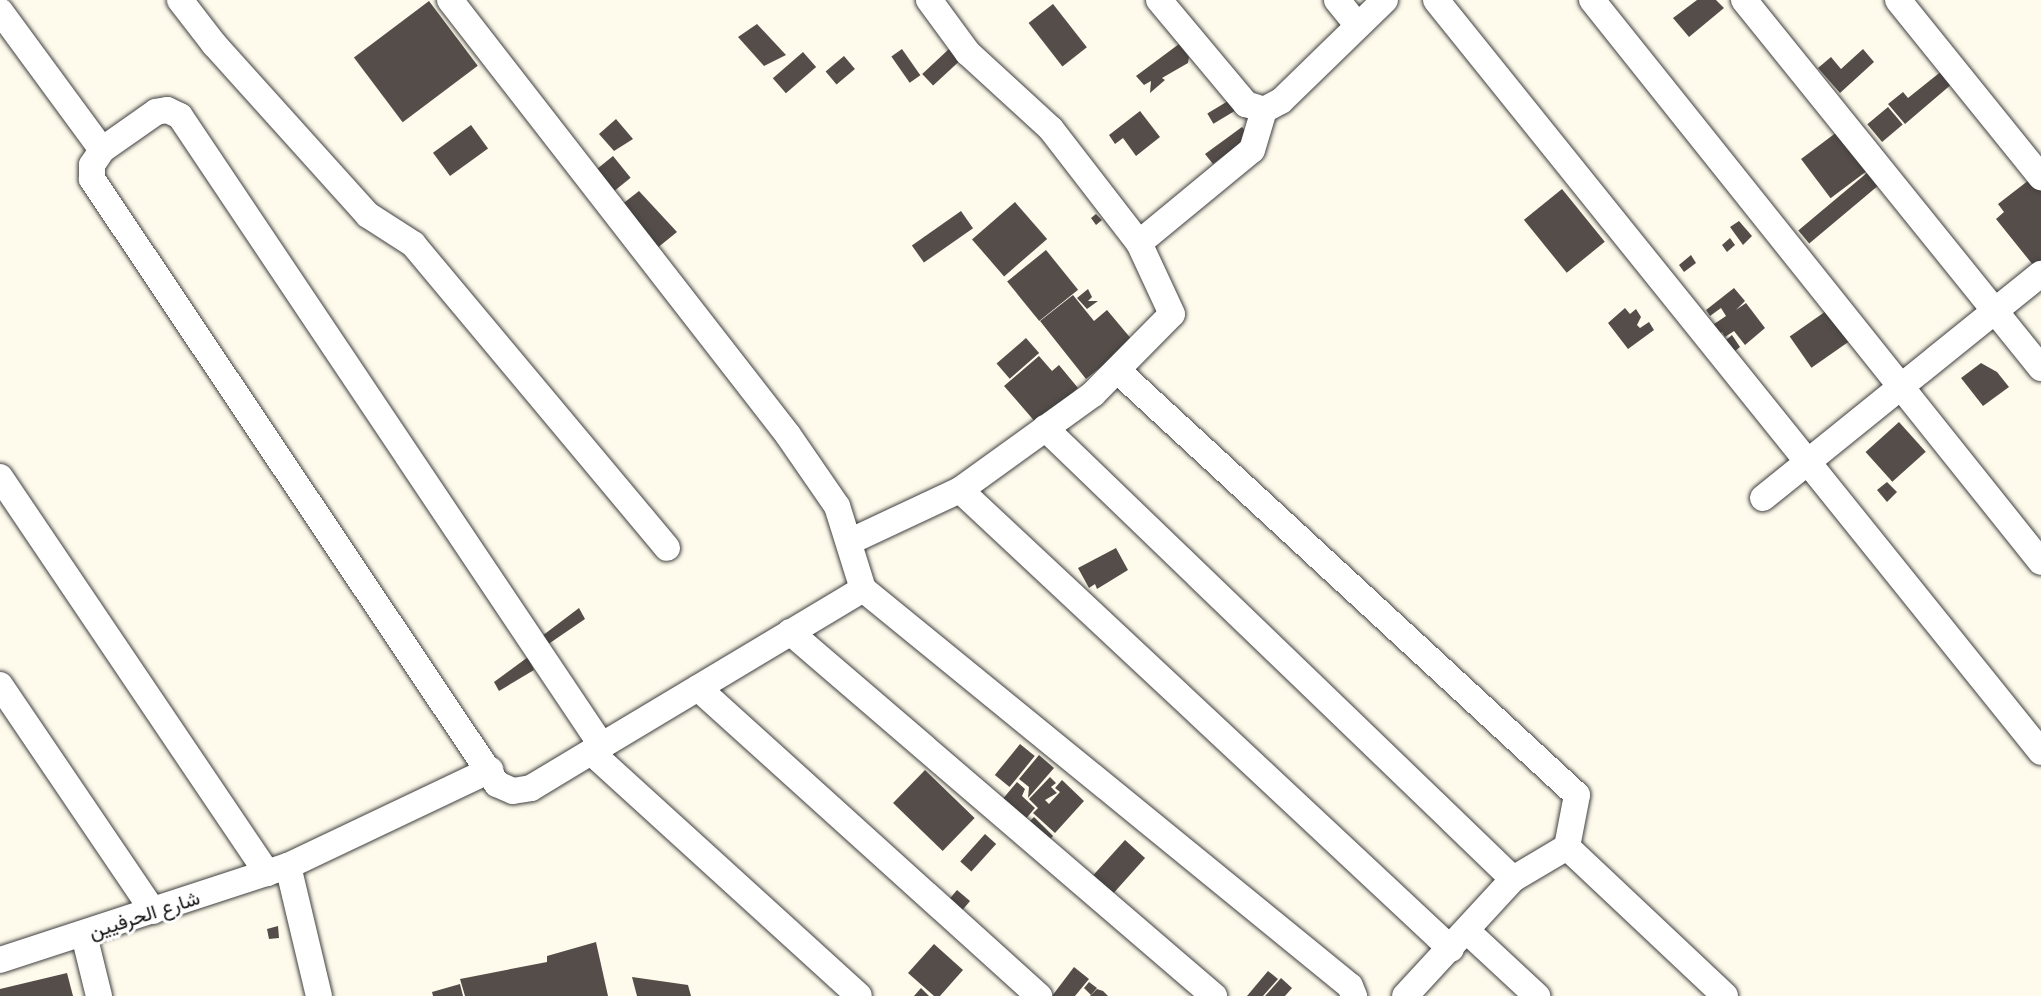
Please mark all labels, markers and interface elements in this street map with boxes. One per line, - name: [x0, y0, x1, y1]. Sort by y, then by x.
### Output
- street label: شارع الحرفيين: [85, 885, 203, 943]

